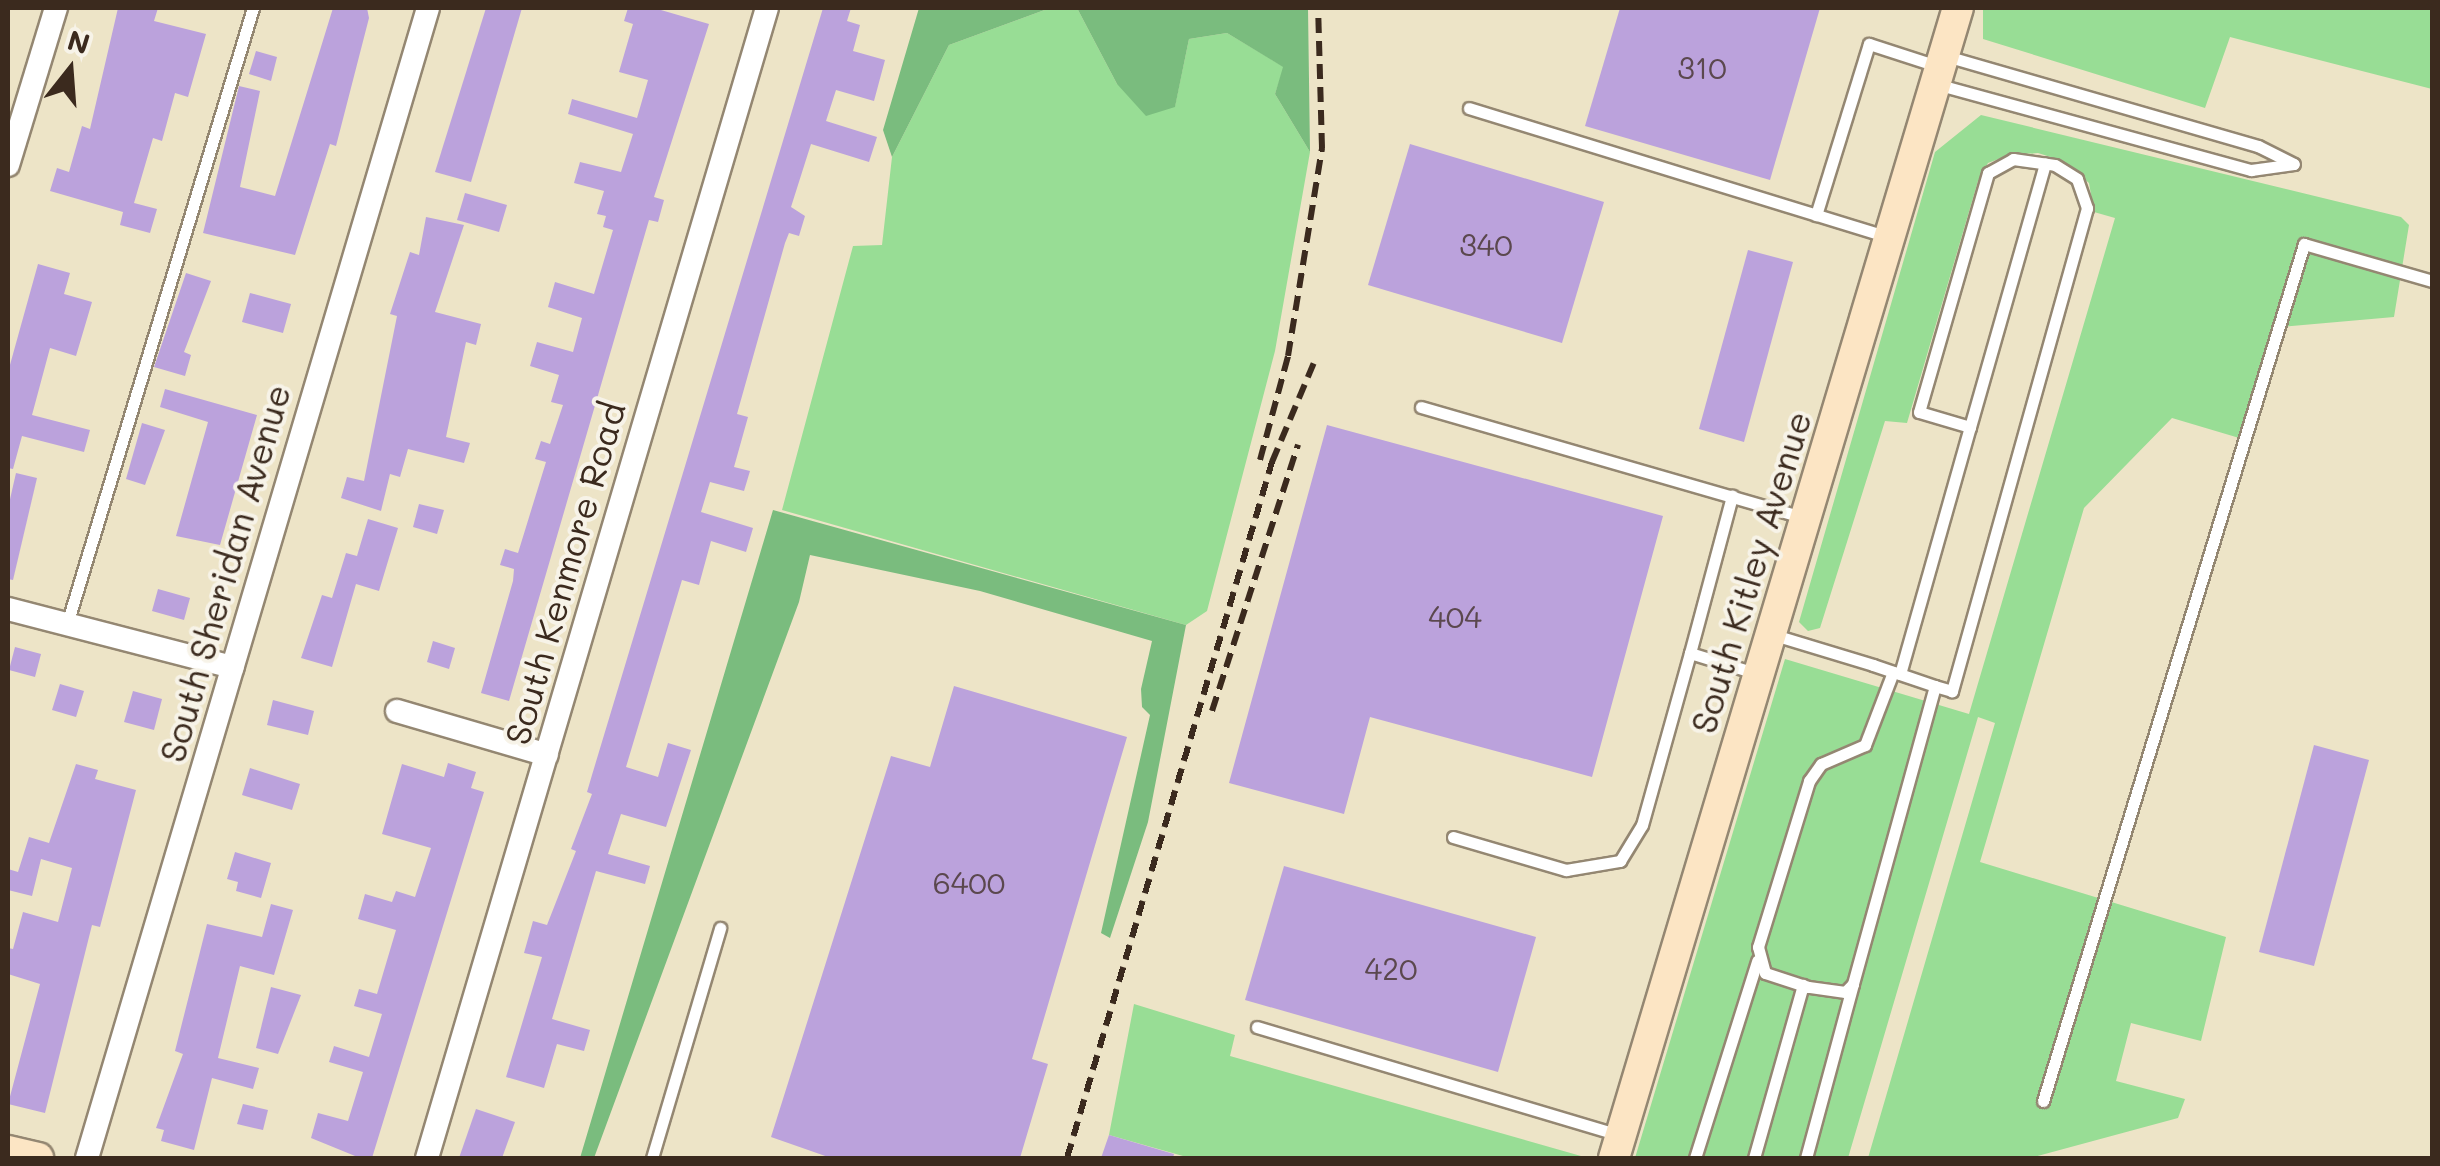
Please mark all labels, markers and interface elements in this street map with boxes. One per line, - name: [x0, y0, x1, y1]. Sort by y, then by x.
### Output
- north arrow: [20, 20, 120, 120]
- text: N: [63, 21, 94, 62]
- house number: 310: [1677, 49, 1727, 85]
- house number: 340: [1459, 226, 1513, 262]
- street label: South Sheridan Avenue: [150, 379, 298, 767]
- street label: South Kenmore Road: [495, 397, 633, 749]
- street label: South Kitley Avenue: [1681, 406, 1819, 738]
- house number: 404: [1428, 598, 1482, 634]
- house number: 6400: [933, 864, 1005, 900]
- house number: 420: [1365, 950, 1417, 986]

